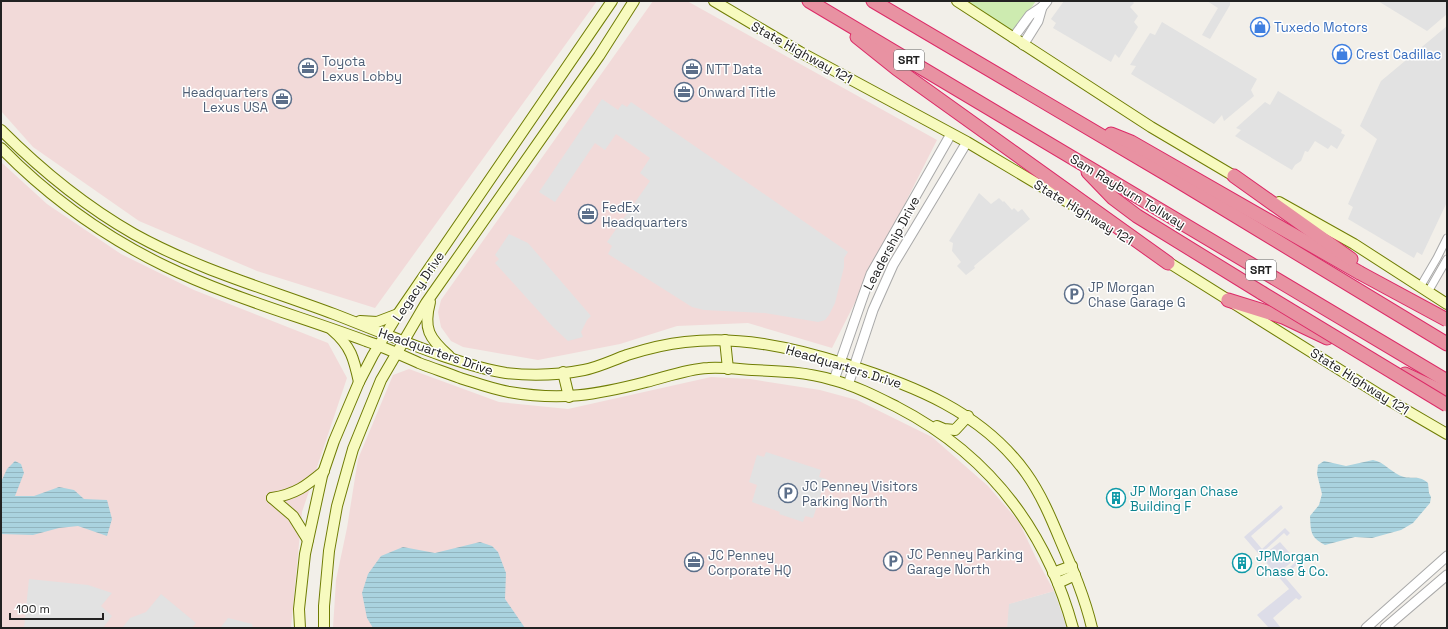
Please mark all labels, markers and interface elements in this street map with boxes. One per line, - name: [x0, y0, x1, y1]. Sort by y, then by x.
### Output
- shop icon: Tuxedo Motors: [1249, 16, 1271, 38]
- street label: State Highway 121: [748, 18, 855, 87]
- place label: Tuxedo Motors: [1274, 19, 1368, 36]
- shop icon: Crest Cadillac: [1331, 43, 1353, 65]
- place label: Crest Cadillac: [1356, 46, 1442, 63]
- road number: SRT: [894, 50, 924, 70]
- place label: Toyota Lexus Lobby: [322, 53, 402, 85]
- office icon: Toyota Lexus Lobby: [297, 57, 319, 79]
- office icon: NTT Data: [681, 58, 703, 80]
- place label: NTT Data: [706, 61, 763, 78]
- office icon: Onward Title: [673, 81, 695, 103]
- place label: Headquarters Lexus USA: [182, 84, 268, 116]
- place label: Onward Title: [698, 84, 776, 101]
- office icon: Headquarters Lexus USA: [271, 88, 293, 110]
- street label: Sam Rayburn Tollway: [1067, 150, 1189, 233]
- street label: State Highway 121: [1031, 176, 1137, 249]
- street label: Leadership Drive: [860, 193, 923, 293]
- place label: FedEx Headquarters: [602, 199, 688, 231]
- office icon: FedEx Headquarters: [577, 203, 599, 225]
- street label: Legacy Drive: [389, 248, 448, 324]
- road number: SRT: [1246, 260, 1276, 280]
- place label: JP Morgan Chase Garage G: [1088, 279, 1186, 311]
- parking icon: JP Morgan Chase Garage G: [1063, 283, 1085, 305]
- street label: Headquarters Drive: [376, 324, 495, 379]
- street label: Headquarters Drive: [784, 341, 904, 392]
- street label: State Highway 121: [1307, 344, 1412, 419]
- place label: JC Penney Visitors Parking North: [802, 478, 918, 510]
- parking icon: JC Penney Visitors Parking North: [777, 482, 799, 504]
- place label: JP Morgan Chase Building F: [1130, 483, 1238, 515]
- building icon: JP Morgan Chase Building F: [1105, 487, 1127, 509]
- place label: JC Penney Parking Garage North: [907, 546, 1023, 578]
- place label: JC Penney Corporate HQ: [708, 547, 791, 579]
- place label: JPMorgan Chase & Co.: [1256, 548, 1328, 580]
- parking icon: JC Penney Parking Garage North: [882, 550, 904, 572]
- office icon: JC Penney Corporate HQ: [683, 551, 705, 573]
- building icon: JPMorgan Chase & Co.: [1231, 552, 1253, 574]
- scale bar: [10, 595, 103, 621]
- text: 100 m: [16, 601, 50, 617]

